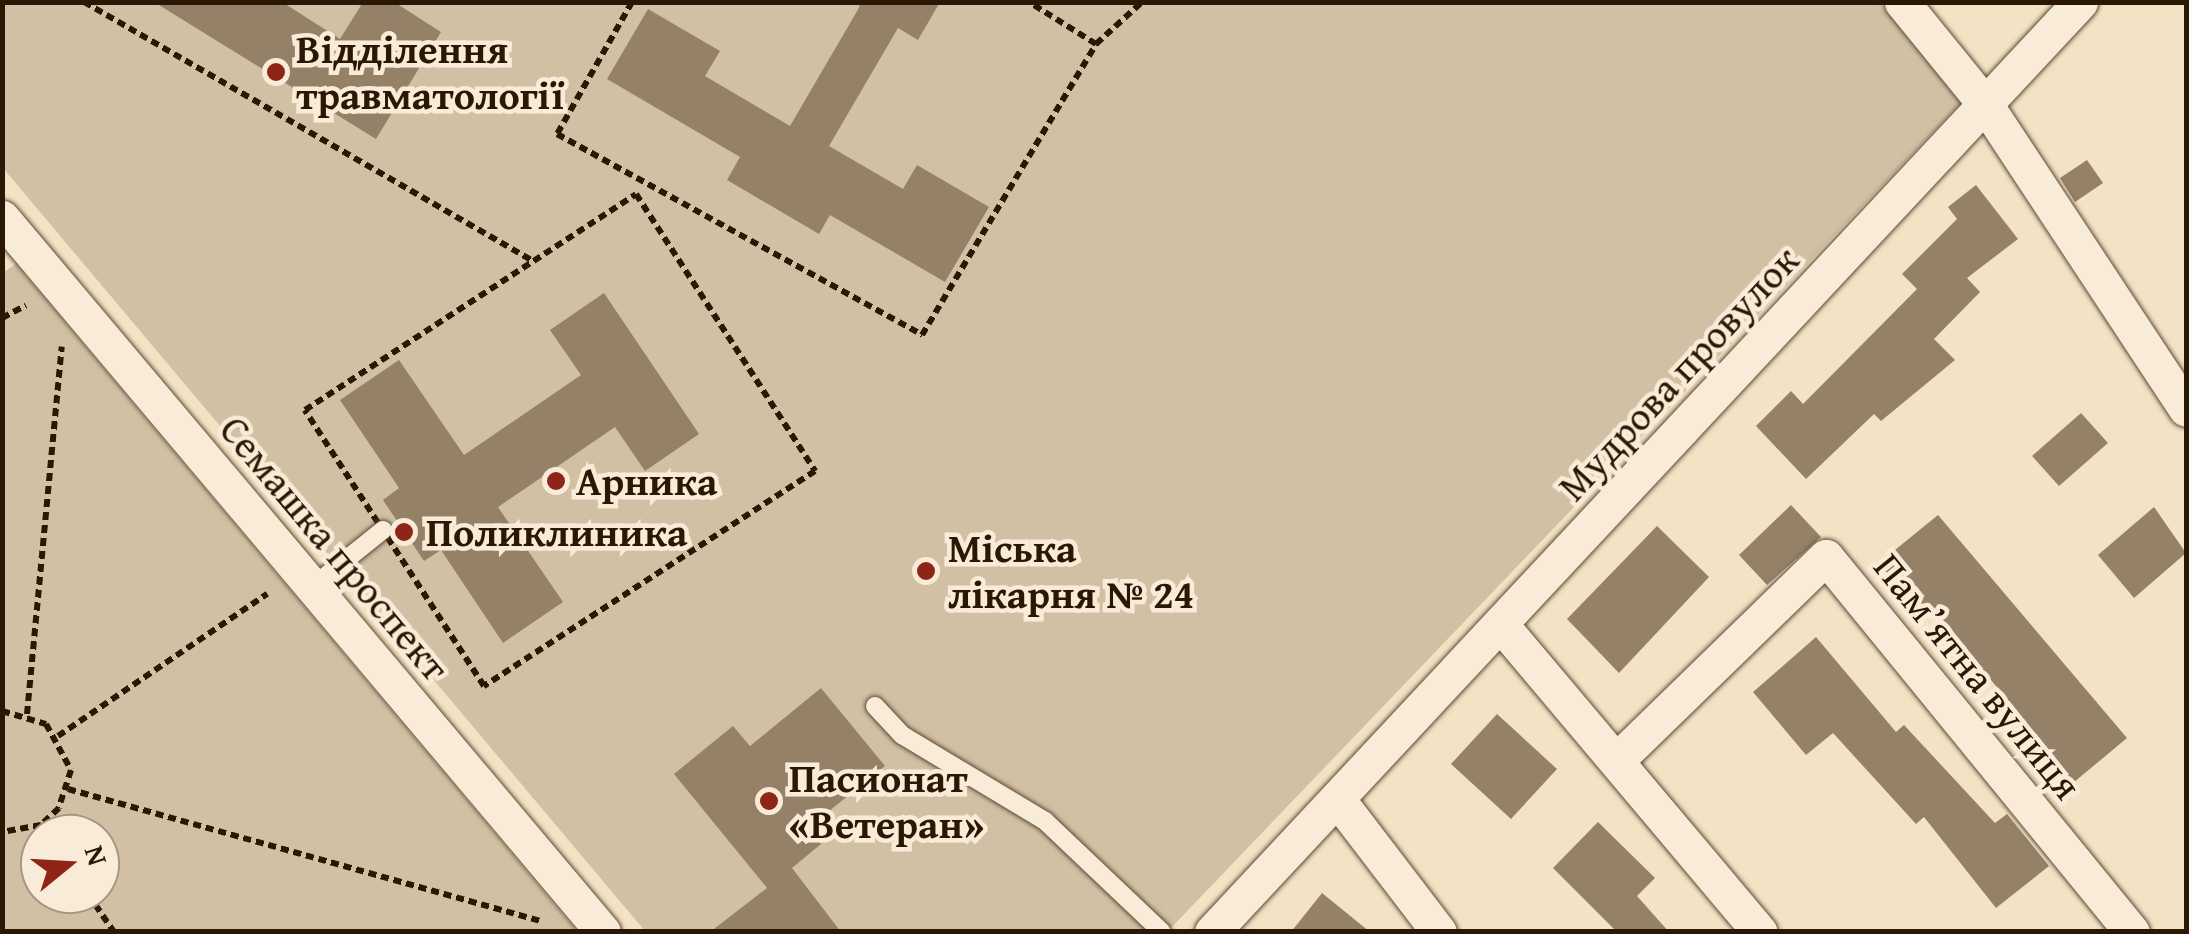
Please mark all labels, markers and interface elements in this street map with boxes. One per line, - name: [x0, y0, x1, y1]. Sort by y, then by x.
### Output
- place label: Відділення травматології: [296, 25, 564, 119]
- marker: Відділення травматології: [265, 61, 287, 83]
- street label: Мудрова провулок: [1548, 236, 1808, 510]
- street label: Семашка проспект: [210, 406, 460, 690]
- place label: Арника: [576, 457, 717, 505]
- marker: Арника: [545, 470, 567, 492]
- place label: Поликлиника: [426, 508, 687, 556]
- marker: Поликлиника: [391, 519, 417, 545]
- place label: Міська лікарня № 24: [948, 524, 1194, 618]
- street label: Пам’ятна вулиця: [1864, 543, 2092, 809]
- marker: Міська лікарня № 24: [913, 558, 939, 584]
- place label: Пасионат «Ветеран»: [789, 754, 984, 848]
- marker: Пасионат «Ветеран»: [758, 790, 780, 812]
- north arrow: [20, 814, 120, 914]
- text: N: [75, 840, 119, 870]

